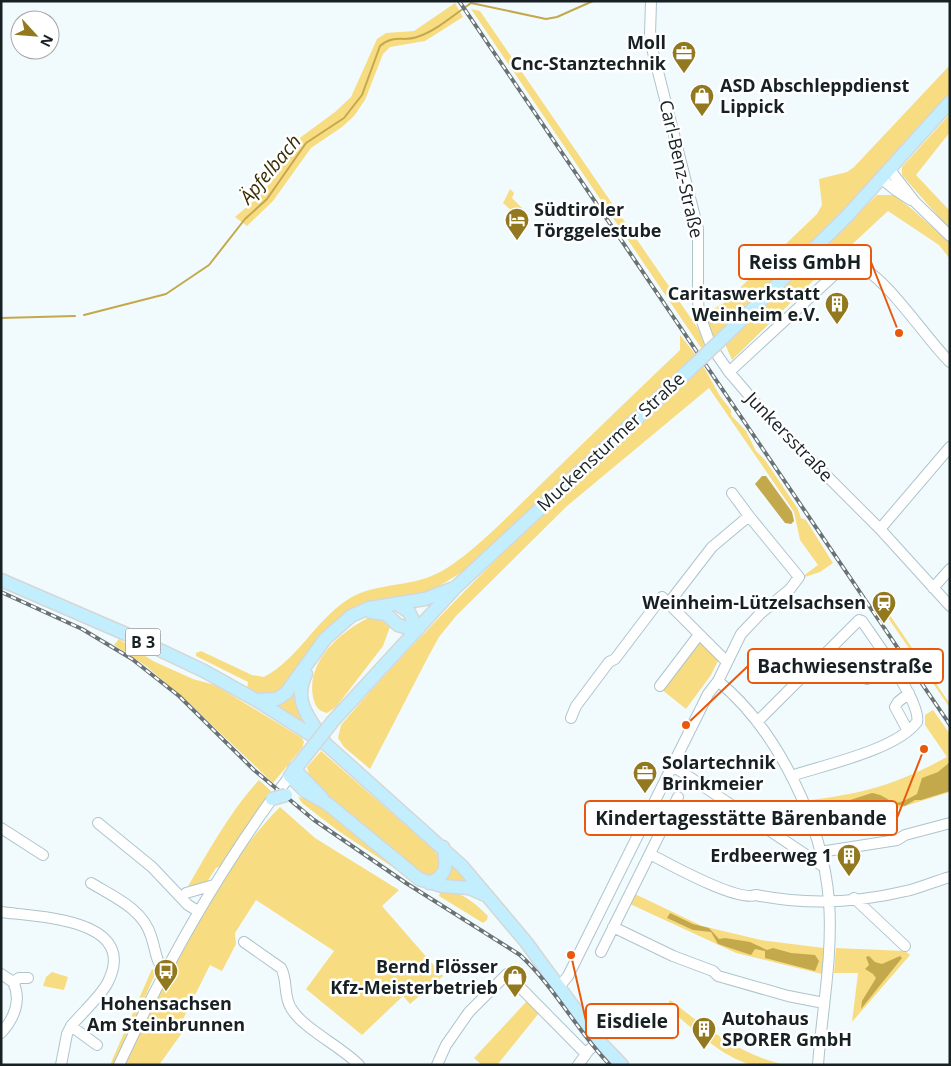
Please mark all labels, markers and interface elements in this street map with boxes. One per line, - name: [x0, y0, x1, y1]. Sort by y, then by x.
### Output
- north arrow: [10, 10, 60, 60]
- place label: Moll Cnc-Stanztechnik: [510, 30, 667, 75]
- text: N: [36, 32, 58, 50]
- office icon: Moll Cnc-Stanztechnik: [671, 40, 697, 74]
- place label: ASD Abschleppdienst Lippick: [720, 73, 909, 118]
- shop icon: ASD Abschleppdienst Lippick: [689, 83, 715, 117]
- street label: Carl-Benz-Straße: [654, 97, 710, 240]
- water label: Äpfelbach: [232, 129, 307, 211]
- place label: Südtiroler Törggelestube: [534, 197, 661, 242]
- hotel icon: Südtiroler Törggelestube: [504, 207, 530, 241]
- callout: Reiss GmbH: [739, 245, 871, 279]
- text: Reiss GmbH: [749, 249, 861, 275]
- place label: Caritaswerkstatt Weinheim e.V.: [668, 281, 820, 326]
- building icon: Caritaswerkstatt Weinheim e.V.: [824, 291, 850, 325]
- street label: Muckensturmer Straße: [531, 366, 689, 516]
- street label: Junkersstraße: [739, 385, 839, 486]
- place label: Weinheim-Lützelsachsen: [642, 590, 866, 614]
- station icon: Weinheim-Lützelsachsen: [871, 590, 897, 624]
- road number: B 3: [126, 628, 160, 656]
- callout: Bachwiesenstraße: [748, 649, 943, 683]
- text: Bachwiesenstraße: [757, 653, 933, 679]
- place label: Solartechnik Brinkmeier: [662, 750, 776, 795]
- office icon: Solartechnik Brinkmeier: [632, 760, 658, 794]
- callout: Kindertagesstätte Bärenbande: [585, 801, 897, 835]
- text: Kindertagesstätte Bärenbande: [595, 805, 887, 831]
- place label: Erdbeerweg 1: [710, 843, 832, 867]
- building icon: Erdbeerweg 1: [836, 843, 862, 877]
- place label: Bernd Flösser Kfz-Meisterbetrieb: [330, 954, 498, 999]
- bus stop icon: Hohensachsen Am Steinbrunnen: [153, 958, 179, 992]
- shop icon: Bernd Flösser Kfz-Meisterbetrieb: [502, 964, 528, 998]
- place label: Hohensachsen Am Steinbrunnen: [87, 991, 245, 1036]
- callout: Eisdiele: [586, 1004, 678, 1038]
- place label: Autohaus SPORER GmbH: [722, 1006, 852, 1051]
- text: Eisdiele: [596, 1008, 668, 1034]
- building icon: Autohaus SPORER GmbH: [691, 1016, 717, 1050]

